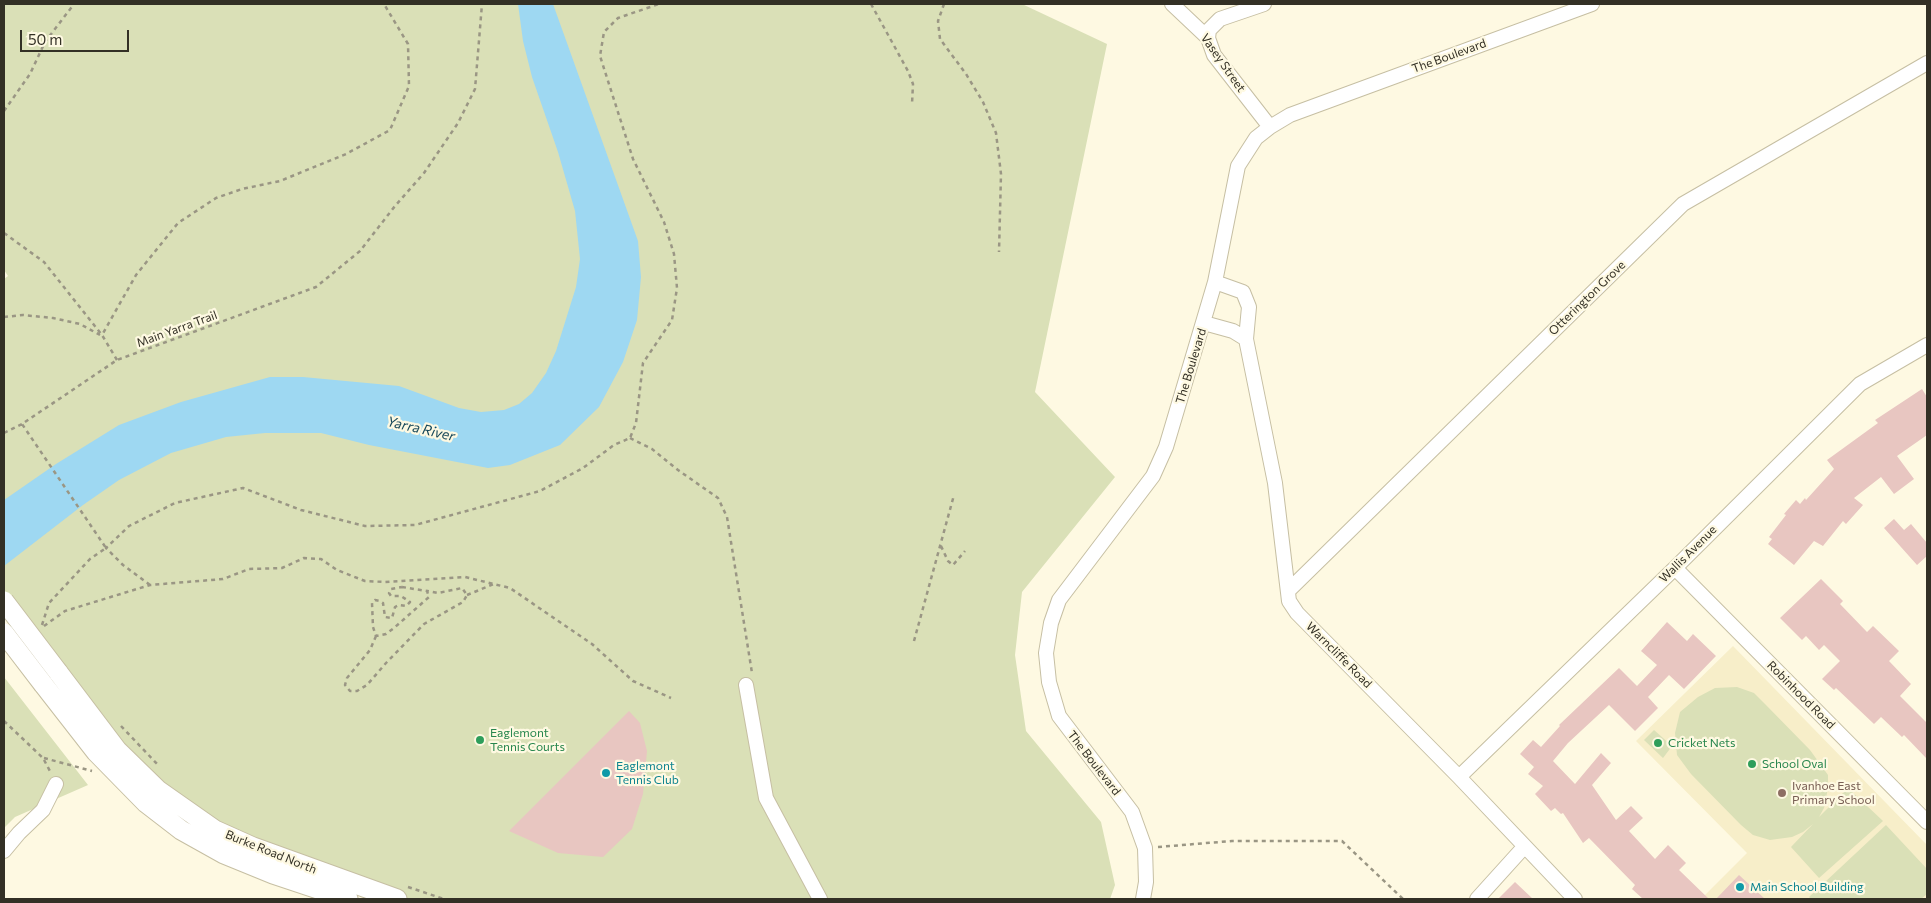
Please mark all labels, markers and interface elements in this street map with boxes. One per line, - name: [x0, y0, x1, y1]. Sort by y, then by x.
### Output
- scale bar: [22, 20, 131, 52]
- text: 50 m: [28, 30, 62, 48]
- street label: Vasey Street: [1198, 31, 1248, 95]
- street label: The Boulevard: [1410, 36, 1488, 76]
- street label: Otterington Grove: [1546, 258, 1628, 338]
- street label: Main Yarra Trail: [135, 308, 219, 350]
- street label: The Boulevard: [1173, 327, 1209, 405]
- water label: Yarra River: [385, 413, 457, 445]
- street label: Wallis Avenue: [1656, 522, 1720, 586]
- street label: Warncliffe Road: [1303, 619, 1375, 691]
- street label: Robinhood Road: [1764, 658, 1838, 732]
- place label: Eaglemont Tennis Courts: [490, 726, 565, 754]
- street label: The Boulevard: [1064, 728, 1124, 798]
- marker: Eaglemont Tennis Courts: [474, 734, 486, 746]
- place label: Cricket Nets: [1668, 736, 1735, 750]
- marker: Cricket Nets: [1652, 737, 1664, 749]
- place label: School Oval: [1762, 757, 1827, 771]
- marker: School Oval: [1746, 758, 1758, 770]
- place label: Eaglemont Tennis Club: [616, 759, 679, 787]
- marker: Eaglemont Tennis Club: [600, 767, 612, 779]
- place label: Ivanhoe East Primary School: [1792, 779, 1875, 807]
- marker: Ivanhoe East Primary School: [1776, 787, 1788, 799]
- street label: Burke Road North: [223, 827, 319, 877]
- place label: Main School Building: [1750, 880, 1863, 894]
- marker: Main School Building: [1734, 881, 1746, 893]

